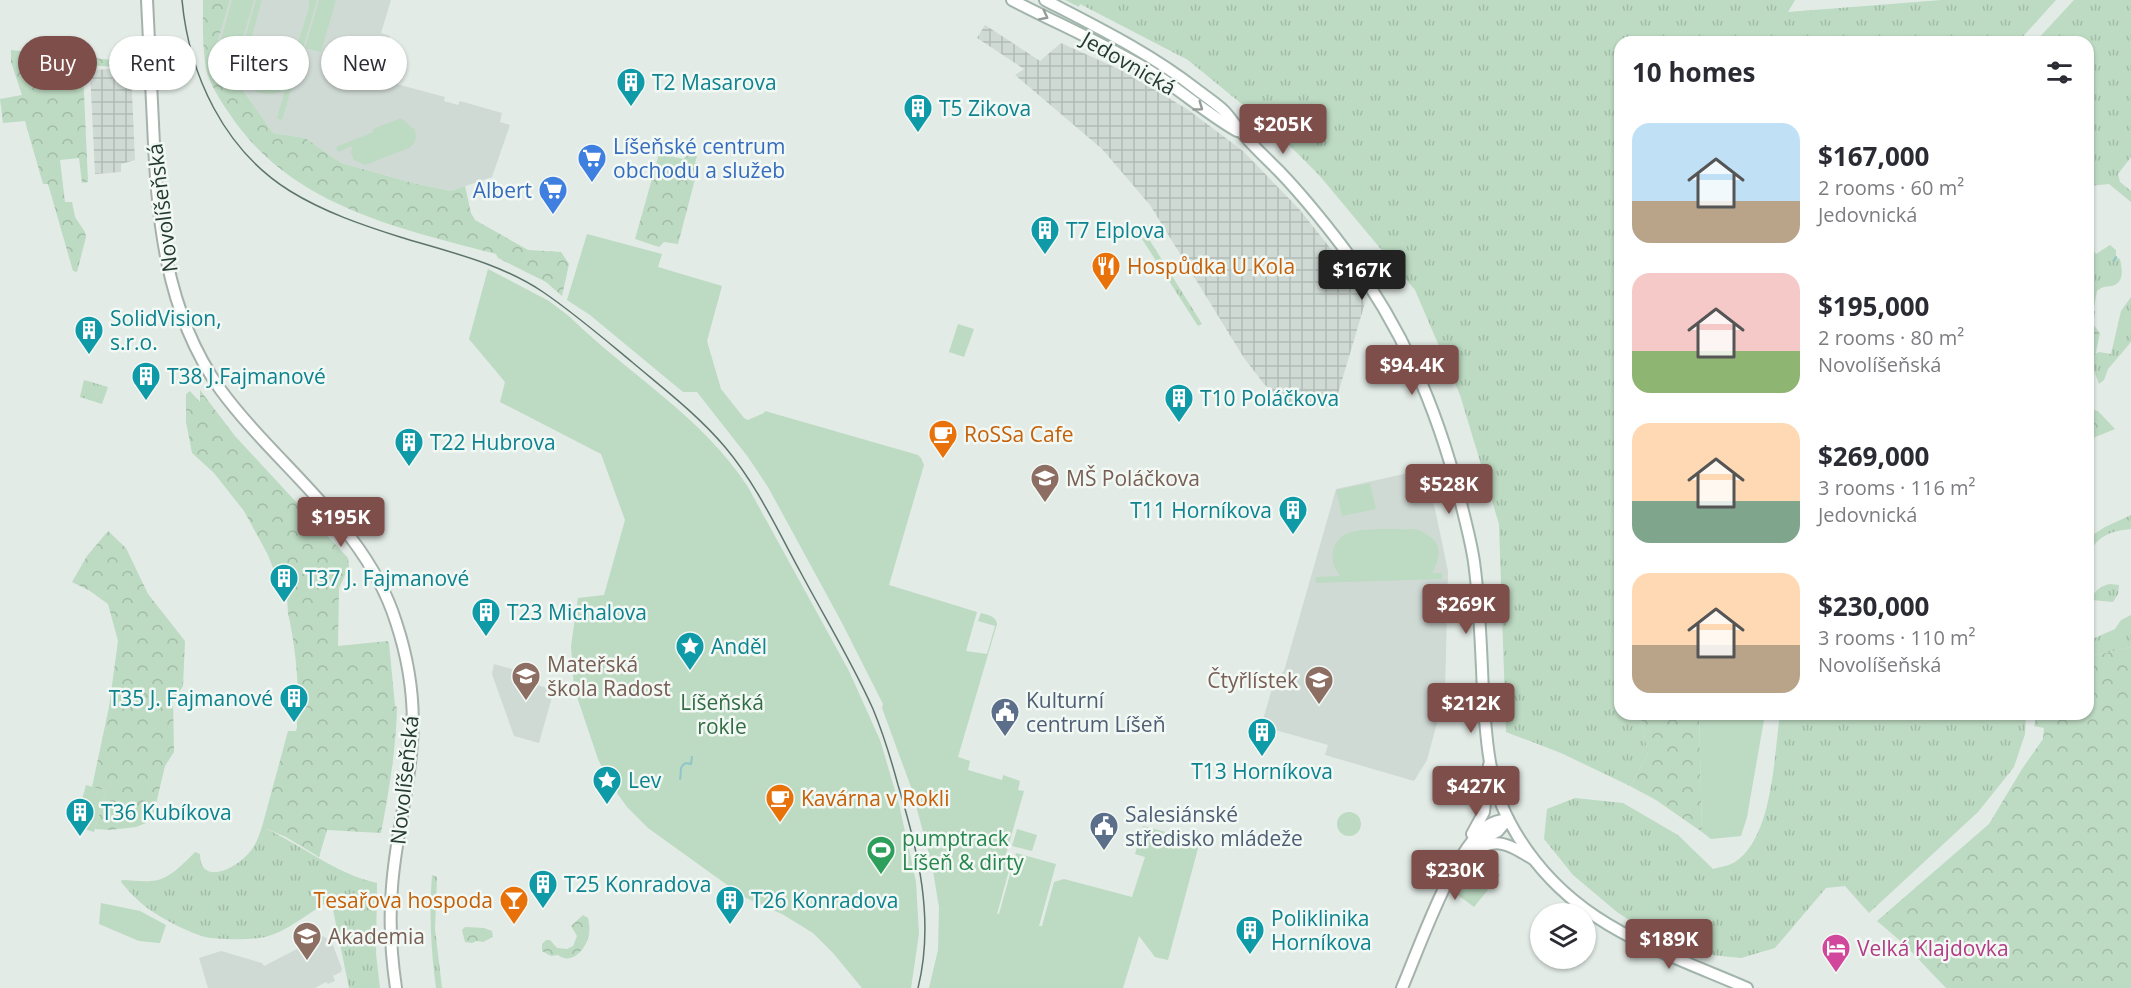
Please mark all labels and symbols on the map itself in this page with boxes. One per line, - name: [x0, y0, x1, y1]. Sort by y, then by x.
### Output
- one-way arrow: [1038, 9, 1049, 21]
- street label: Jedovnická: [1075, 24, 1181, 101]
- building icon: T2 Masarova: [615, 66, 647, 108]
- place label: T2 Masarova: [652, 68, 777, 96]
- building icon: T5 Zikova: [902, 92, 934, 134]
- place label: T5 Zikova: [939, 94, 1031, 122]
- one-way arrow: [1193, 100, 1204, 111]
- pin: $205K: [1241, 104, 1325, 155]
- place label: Líšeňské centrum obchodu a služeb: [613, 132, 785, 184]
- street label: Novolíšeňská: [140, 142, 184, 274]
- supermarket icon: Líšeňské centrum obchodu a služeb: [576, 142, 608, 184]
- supermarket icon: Albert: [537, 174, 569, 216]
- place label: Albert: [473, 176, 532, 204]
- building icon: T7 Elplova: [1029, 214, 1061, 256]
- place label: T7 Elplova: [1066, 216, 1165, 244]
- restaurant icon: Hospůdka U Kola: [1090, 250, 1122, 292]
- pin: $167K: [1320, 250, 1404, 301]
- place label: Hospůdka U Kola: [1127, 252, 1295, 280]
- place label: SolidVision, s.r.o.: [110, 304, 222, 356]
- building icon: SolidVision, s.r.o.: [73, 314, 105, 356]
- pin: $94.4K: [1363, 345, 1461, 396]
- building icon: T38 J.Fajmanové: [130, 360, 162, 402]
- place label: T38 J.Fajmanové: [167, 362, 326, 390]
- building icon: T10 Poláčkova: [1163, 382, 1195, 424]
- place label: T10 Poláčkova: [1200, 384, 1339, 412]
- cafe icon: RoSSa Cafe: [927, 418, 959, 460]
- place label: RoSSa Cafe: [964, 420, 1074, 448]
- building icon: T22 Hubrova: [393, 426, 425, 468]
- place label: T22 Hubrova: [430, 428, 556, 456]
- school or university icon: MŠ Poláčkova: [1029, 462, 1061, 504]
- place label: MŠ Poláčkova: [1066, 464, 1200, 492]
- pin: $528K: [1407, 464, 1491, 515]
- building icon: T11 Horníkova: [1277, 494, 1309, 536]
- place label: T11 Horníkova: [1130, 496, 1272, 524]
- pin: $195K: [299, 497, 383, 548]
- building icon: T37 J. Fajmanové: [268, 562, 300, 604]
- place label: T37 J. Fajmanové: [305, 564, 469, 592]
- pin: $269K: [1424, 584, 1508, 635]
- building icon: T23 Michalova: [470, 596, 502, 638]
- place label: T23 Michalova: [507, 598, 647, 626]
- place icon: Anděl: [674, 630, 706, 672]
- place label: Anděl: [711, 632, 767, 660]
- place label: Mateřská škola Radost: [547, 650, 671, 702]
- school or university icon: Mateřská škola Radost: [510, 660, 542, 702]
- school or university icon: Čtyřlístek: [1303, 664, 1335, 706]
- place label: Čtyřlístek: [1207, 666, 1298, 694]
- building icon: T35 J. Fajmanové: [278, 682, 310, 724]
- pin: $212K: [1429, 683, 1513, 734]
- place label: T35 J. Fajmanové: [109, 684, 273, 712]
- place label: Kulturní centrum Líšeň: [1026, 686, 1166, 738]
- park label: Líšeňská rokle: [680, 688, 764, 740]
- public building icon: Kulturní centrum Líšeň: [989, 696, 1021, 738]
- street label: Novolíšeňská: [383, 714, 425, 846]
- building icon: T13 Horníkova: [1246, 716, 1278, 758]
- place label: T13 Horníkova: [1191, 757, 1333, 785]
- place icon: Lev: [591, 764, 623, 806]
- place label: Lev: [628, 766, 662, 794]
- pin: $427K: [1434, 766, 1518, 817]
- cafe icon: Kavárna v Rokli: [764, 782, 796, 824]
- place label: Kavárna v Rokli: [801, 784, 949, 812]
- building icon: T36 Kubíkova: [64, 796, 96, 838]
- place label: T36 Kubíkova: [101, 798, 232, 826]
- place label: Salesiánské středisko mládeže: [1125, 800, 1303, 852]
- public building icon: Salesiánské středisko mládeže: [1088, 810, 1120, 852]
- place label: pumptrack Líšeň & dirty: [902, 824, 1024, 876]
- sports icon: pumptrack Líšeň & dirty: [865, 834, 897, 876]
- pin: $230K: [1413, 850, 1497, 901]
- building icon: T25 Konradova: [527, 868, 559, 910]
- place label: T25 Konradova: [564, 870, 711, 898]
- bar icon: Tesařova hospoda: [498, 884, 530, 926]
- building icon: T26 Konradova: [714, 884, 746, 926]
- place label: Tesařova hospoda: [314, 886, 493, 914]
- place label: T26 Konradova: [751, 886, 898, 914]
- place label: Poliklinika Horníkova: [1271, 904, 1372, 956]
- building icon: Poliklinika Horníkova: [1234, 914, 1266, 956]
- pin: $189K: [1627, 919, 1711, 970]
- school or university icon: Akademia: [291, 920, 323, 962]
- place label: Akademia: [328, 922, 425, 950]
- hotel icon: Velká Klajdovka: [1820, 932, 1852, 974]
- place label: Velká Klajdovka: [1857, 934, 2009, 962]

